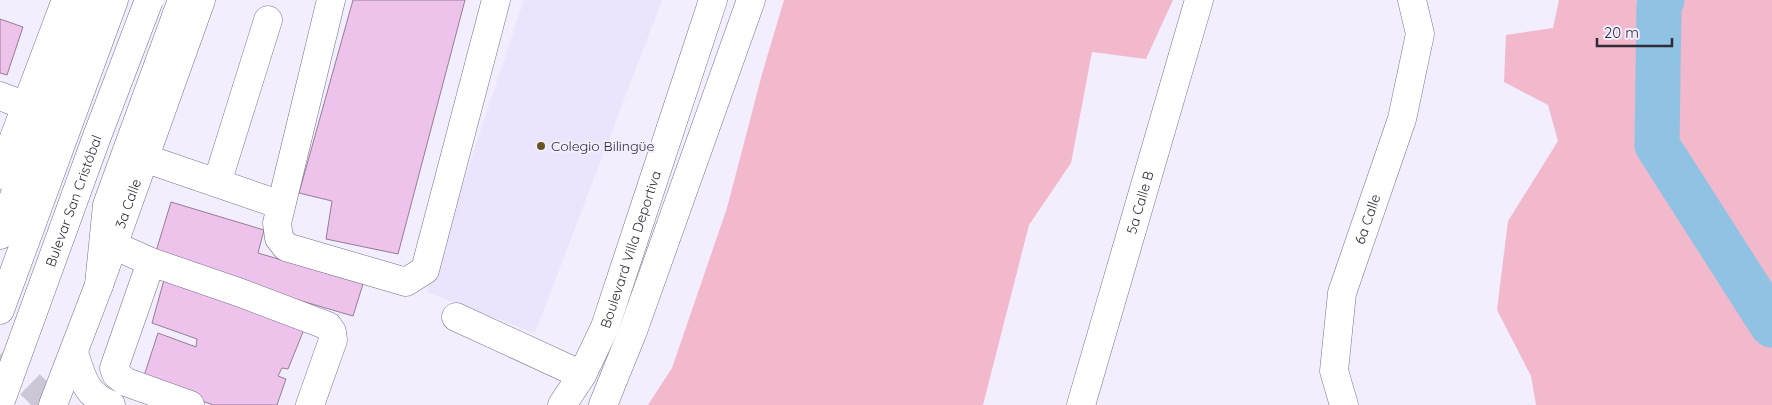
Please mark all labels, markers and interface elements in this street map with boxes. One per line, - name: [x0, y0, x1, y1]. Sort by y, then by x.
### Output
- scale bar: [1597, 15, 1672, 47]
- text: 20 m: [1604, 23, 1639, 42]
- street label: Bulevar San Cristóbal: [41, 132, 106, 269]
- place label: Colegio Bilingüe: [551, 137, 655, 155]
- marker: Colegio Bilingüe: [535, 140, 547, 152]
- street label: Boulevard Villa Deportiva: [596, 168, 665, 331]
- street label: 5a Calle B: [1122, 169, 1158, 236]
- street label: 3a Calle: [111, 176, 145, 231]
- street label: 6a Calle: [1351, 192, 1384, 247]

